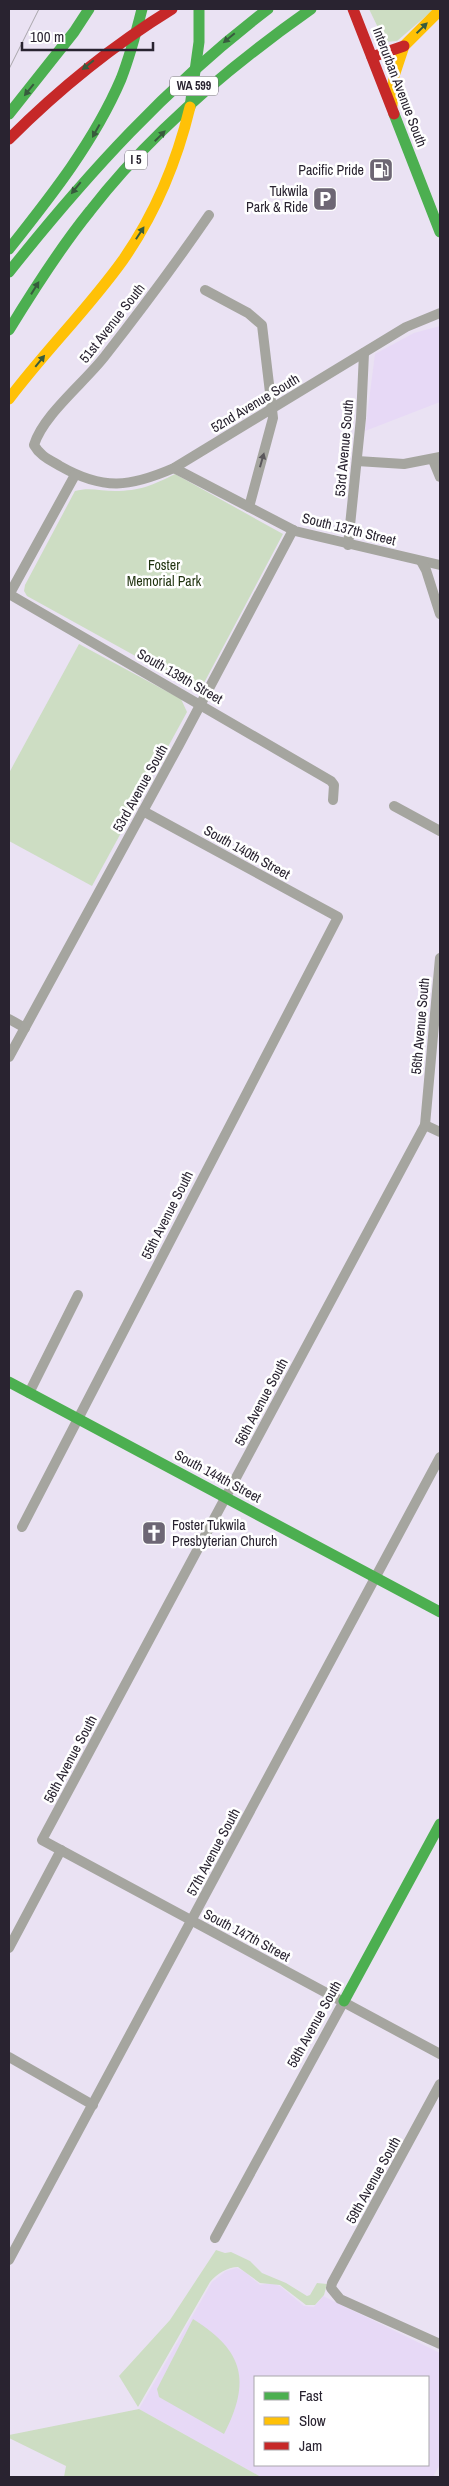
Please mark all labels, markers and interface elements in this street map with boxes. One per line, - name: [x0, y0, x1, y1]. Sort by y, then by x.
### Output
- scale bar: [22, 20, 154, 52]
- one-way arrow: [416, 22, 428, 34]
- street label: Interurban Avenue South: [369, 25, 431, 149]
- text: 100 m: [30, 26, 64, 47]
- one-way arrow: [223, 32, 236, 43]
- one-way arrow: [82, 60, 95, 71]
- road number: WA 599: [170, 76, 218, 95]
- one-way arrow: [23, 83, 34, 96]
- one-way arrow: [92, 124, 100, 138]
- one-way arrow: [153, 130, 165, 142]
- road number: I 5: [125, 150, 147, 170]
- fuel station icon: Pacific Pride: [368, 157, 394, 183]
- place label: Pacific Pride: [298, 161, 364, 179]
- one-way arrow: [71, 181, 82, 194]
- place label: Tukwila Park & Ride: [246, 182, 309, 216]
- parking icon: Tukwila Park & Ride: [312, 186, 338, 212]
- one-way arrow: [135, 227, 144, 240]
- street label: 51st Avenue South: [75, 280, 149, 366]
- one-way arrow: [30, 282, 39, 295]
- one-way arrow: [34, 355, 45, 368]
- street label: 52nd Avenue South: [207, 370, 303, 436]
- street label: 53rd Avenue South: [331, 399, 357, 497]
- one-way arrow: [259, 453, 267, 468]
- street label: South 137th Street: [300, 509, 398, 549]
- park label: Foster Memorial Park: [127, 556, 202, 590]
- street label: South 139th Street: [134, 644, 226, 708]
- street label: 53rd Avenue South: [109, 741, 171, 835]
- street label: South 140th Street: [201, 821, 293, 883]
- street label: 56th Avenue South: [407, 977, 433, 1075]
- street label: 55th Avenue South: [137, 1168, 197, 1262]
- street label: 56th Avenue South: [230, 1355, 292, 1449]
- street label: South 144th Street: [172, 1446, 264, 1506]
- place label: Foster Tukwila Presbyterian Church: [172, 1516, 277, 1550]
- church icon: Foster Tukwila Presbyterian Church: [141, 1520, 167, 1546]
- street label: 56th Avenue South: [39, 1712, 101, 1806]
- street label: 57th Avenue South: [182, 1805, 244, 1899]
- street label: South 147th Street: [201, 1905, 293, 1965]
- street label: 58th Avenue South: [283, 1977, 345, 2071]
- street label: 59th Avenue South: [342, 2133, 404, 2227]
- legend: [254, 2376, 429, 2466]
- text: Fast: [299, 2385, 323, 2406]
- text: Slow: [299, 2410, 326, 2431]
- text: Jam: [299, 2435, 322, 2456]

